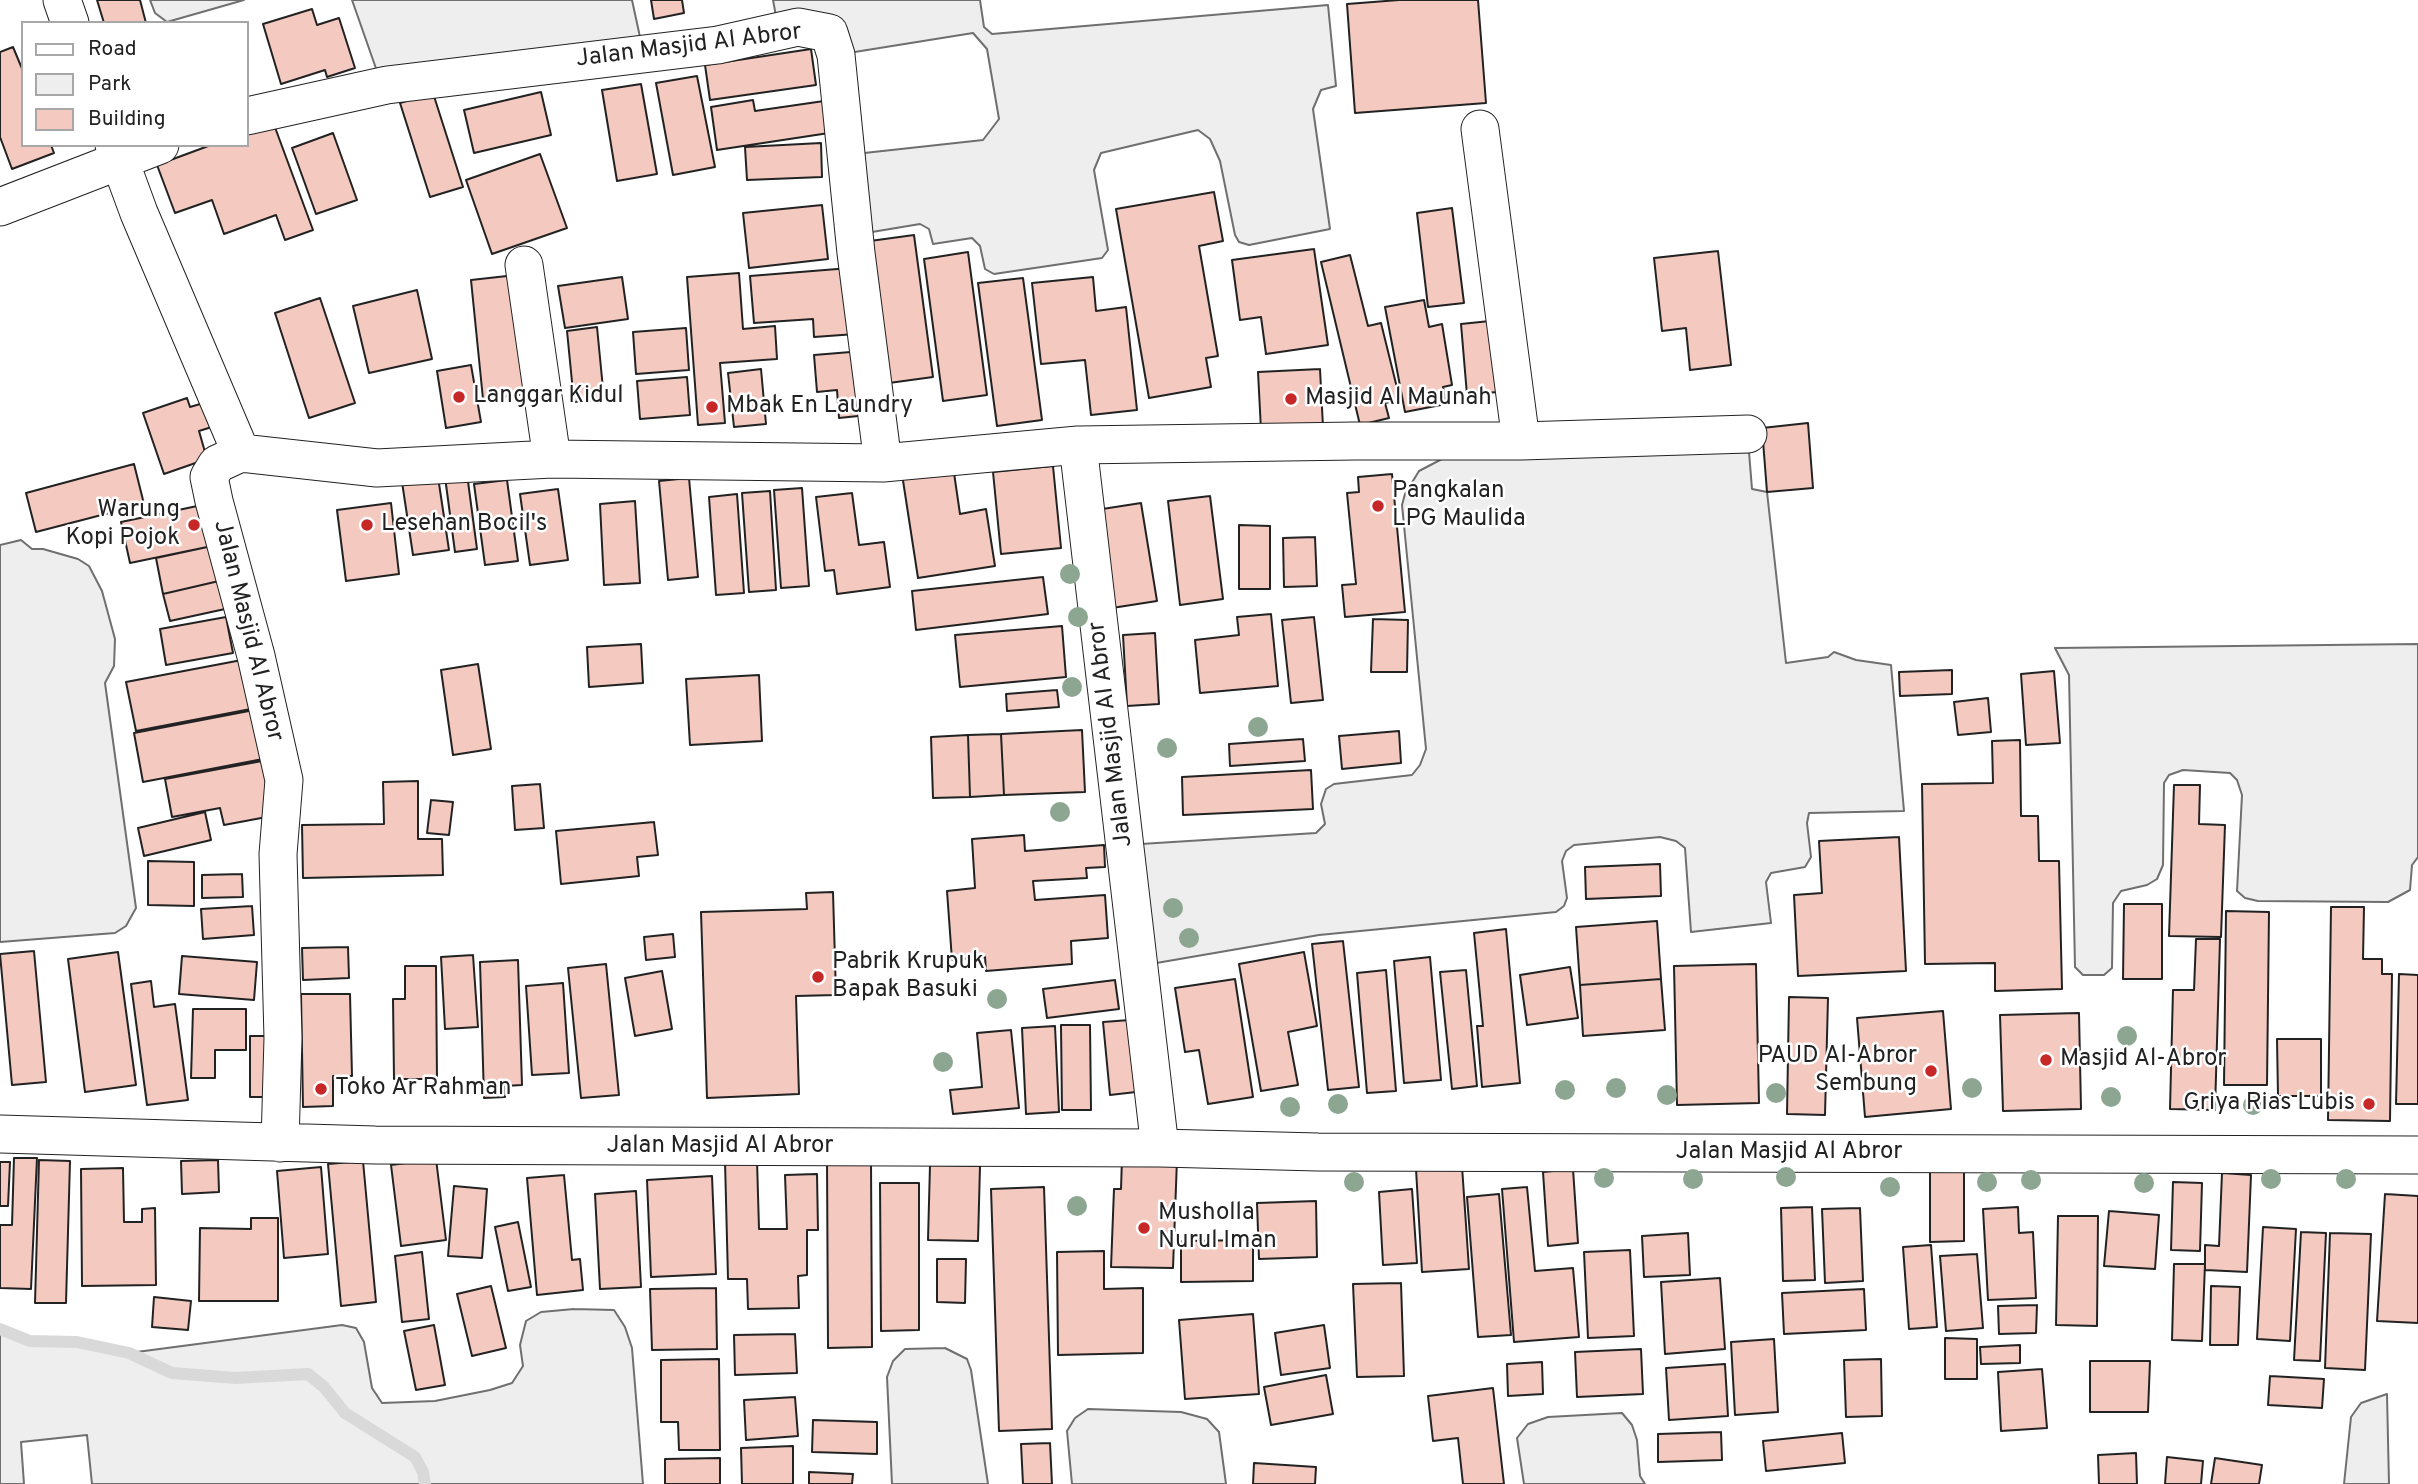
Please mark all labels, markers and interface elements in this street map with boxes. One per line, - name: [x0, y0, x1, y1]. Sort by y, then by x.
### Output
- street label: Jalan Masjid Al Abror: [575, 19, 803, 75]
- legend: [21, 21, 248, 147]
- text: Road: [88, 36, 137, 63]
- text: Park: [88, 71, 131, 98]
- text: Building: [88, 106, 166, 133]
- place label: Langgar Kidul: [473, 383, 623, 411]
- place label: Masjid Al Maunah: [1305, 385, 1492, 413]
- marker: Langgar Kidul: [451, 389, 467, 405]
- marker: Masjid Al Maunah: [1283, 391, 1299, 407]
- place label: Mbak En Laundry: [726, 393, 913, 421]
- marker: Mbak En Laundry: [704, 399, 720, 415]
- place label: Pangkalan LPG Maulida: [1392, 478, 1526, 534]
- place label: Warung Kopi Pojok: [65, 497, 180, 553]
- marker: Pangkalan LPG Maulida: [1370, 498, 1386, 514]
- place label: Lesehan Bocil's: [381, 511, 547, 539]
- marker: Warung Kopi Pojok: [186, 517, 202, 533]
- street label: Jalan Masjid Al Abror: [206, 517, 288, 745]
- marker: Lesehan Bocil's: [359, 517, 375, 533]
- street label: Jalan Masjid Al Abror: [1084, 620, 1140, 848]
- place label: Pabrik Krupuk Bapak Basuki: [832, 949, 985, 1005]
- marker: Pabrik Krupuk Bapak Basuki: [810, 969, 826, 985]
- place label: PAUD Al-Abror Sembung: [1758, 1043, 1917, 1099]
- place label: Masjid Al-Abror: [2060, 1046, 2227, 1074]
- marker: Masjid Al-Abror: [2038, 1052, 2054, 1068]
- marker: PAUD Al-Abror Sembung: [1923, 1063, 1939, 1079]
- place label: Toko Ar Rahman: [335, 1075, 512, 1103]
- marker: Toko Ar Rahman: [313, 1081, 329, 1097]
- place label: Griya Rias Lubis: [2183, 1090, 2355, 1118]
- marker: Griya Rias Lubis: [2361, 1096, 2377, 1112]
- street label: Jalan Masjid Al Abror: [606, 1133, 834, 1161]
- street label: Jalan Masjid Al Abror: [1675, 1139, 1903, 1167]
- place label: Musholla Nurul Iman: [1158, 1200, 1277, 1256]
- marker: Musholla Nurul Iman: [1136, 1220, 1152, 1236]

